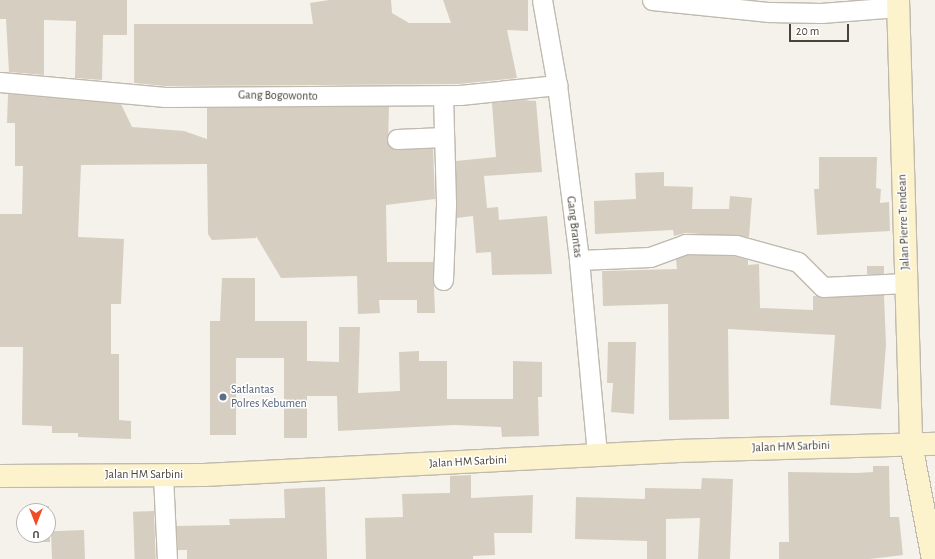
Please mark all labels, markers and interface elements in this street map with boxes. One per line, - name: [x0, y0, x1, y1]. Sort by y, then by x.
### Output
- scale bar: [791, 16, 851, 42]
- text: 20 m: [796, 25, 819, 37]
- street label: Gang Bogowonto: [238, 88, 318, 104]
- street label: Jalan Pierre Tendean: [895, 174, 913, 270]
- street label: Gang Brantas: [563, 195, 585, 259]
- place label: Satlantas Polres Kebumen: [231, 383, 307, 411]
- marker: Satlantas Polres Kebumen: [218, 392, 228, 402]
- street label: Jalan HM Sarbini: [752, 438, 830, 456]
- street label: Jalan HM Sarbini: [429, 453, 507, 471]
- street label: Jalan HM Sarbini: [105, 468, 183, 482]
- north arrow: [16, 503, 56, 543]
- text: U: [32, 529, 40, 540]

